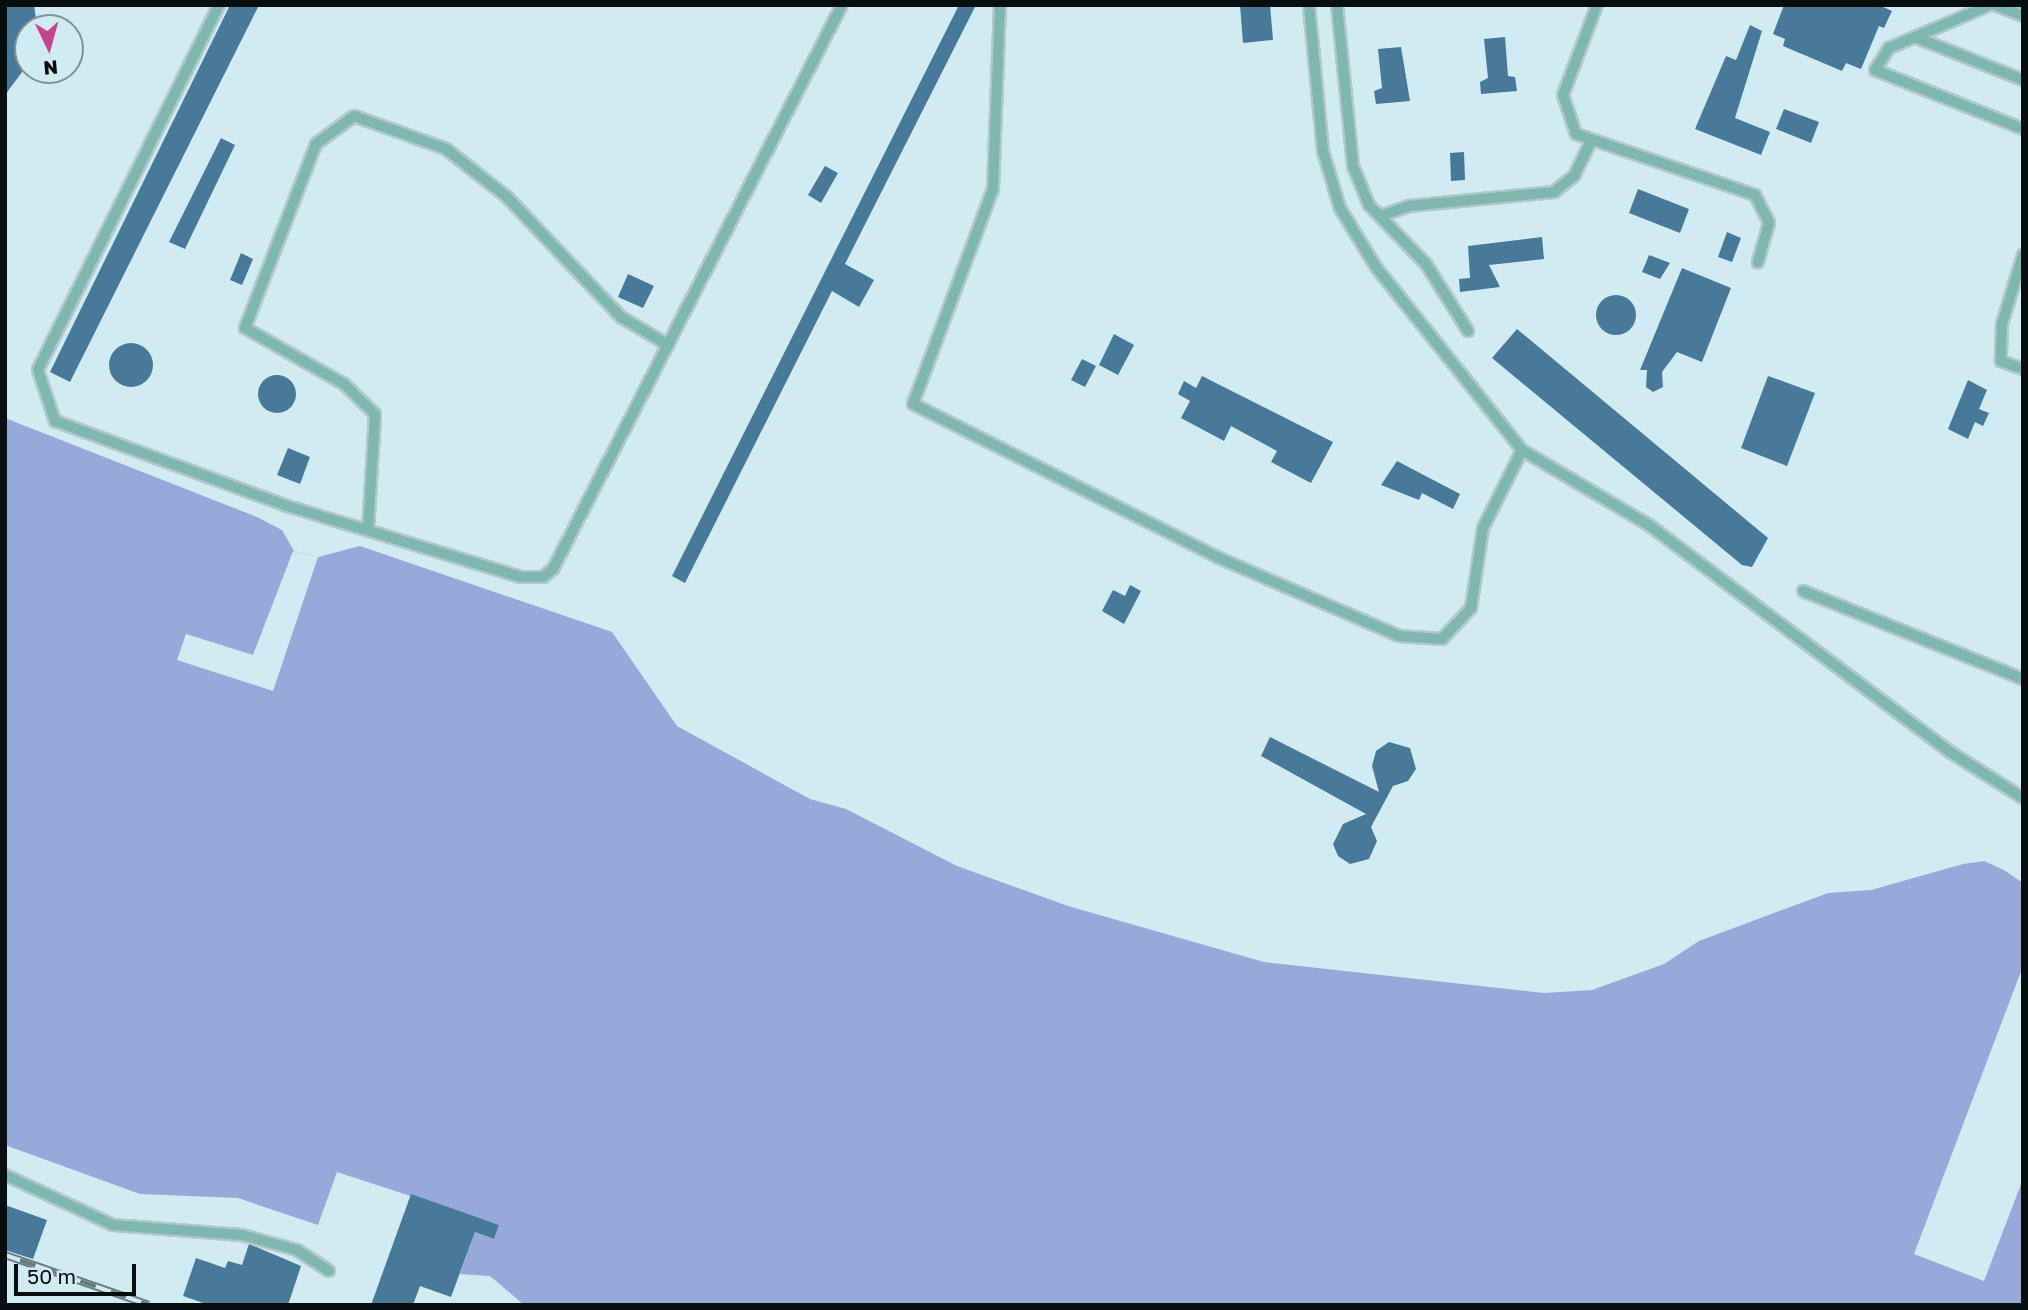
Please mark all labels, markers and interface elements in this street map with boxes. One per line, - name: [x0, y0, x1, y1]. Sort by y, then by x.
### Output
- north arrow: [14, 14, 84, 84]
- text: N: [43, 56, 59, 81]
- scale bar: [18, 1250, 140, 1294]
- text: 50 m: [27, 1263, 76, 1289]

